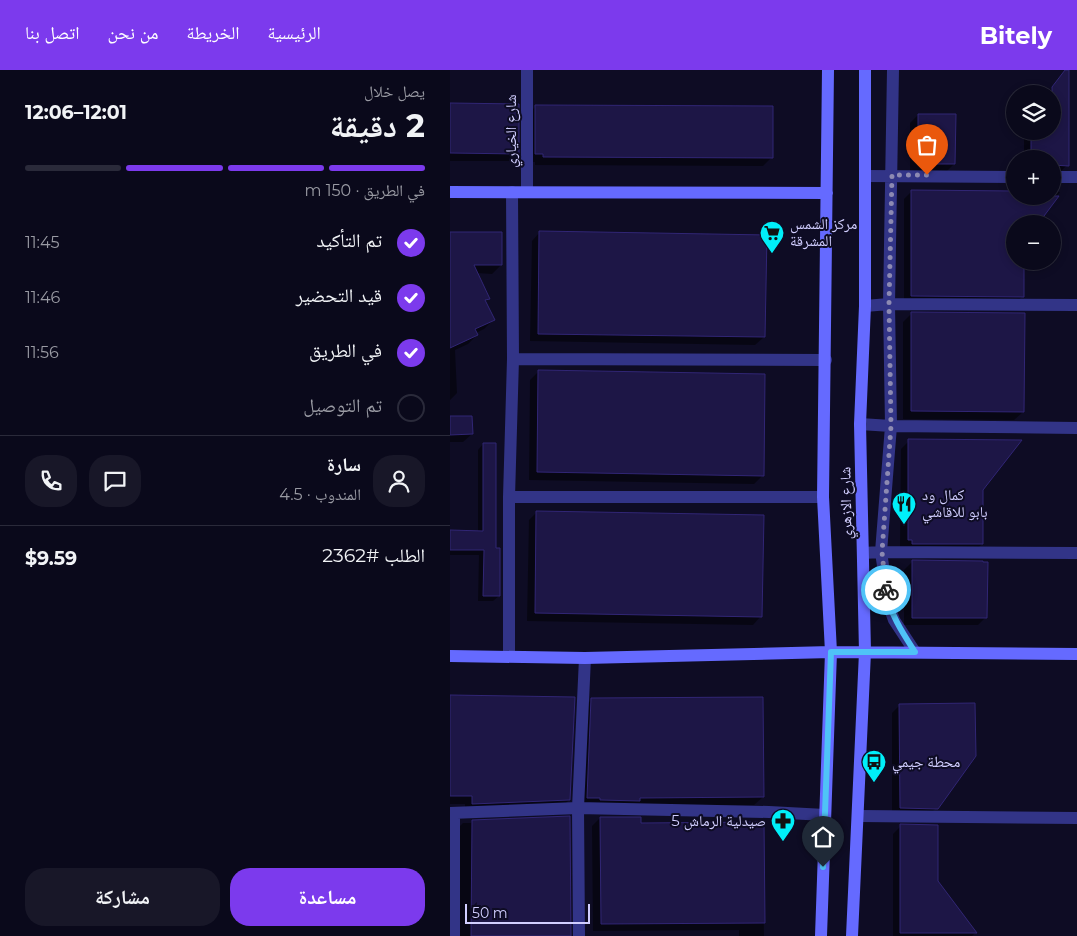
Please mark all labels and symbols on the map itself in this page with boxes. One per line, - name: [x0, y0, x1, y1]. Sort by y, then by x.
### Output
- street label: شارع الخياري: [501, 94, 523, 168]
- pin: [906, 124, 948, 175]
- place label: مركز الشمس المشرقة: [790, 214, 857, 250]
- supermarket icon: مركز الشمس المشرقة: [759, 220, 785, 254]
- street label: شارع الازهري: [835, 466, 858, 539]
- place label: كمال ود بابو للاقاشي: [922, 485, 988, 524]
- restaurant icon: كمال ود بابو للاقاشي: [891, 491, 917, 525]
- courier: [861, 565, 911, 615]
- bus stop icon: محطة جيمي: [861, 749, 887, 783]
- place label: محطة جيمي: [892, 752, 961, 774]
- pharmacy icon: صيدلية الرماش 5: [770, 808, 796, 842]
- place label: صيدلية الرماش 5: [671, 811, 766, 831]
- pin: [802, 816, 844, 867]
- scale bar: [465, 901, 590, 924]

